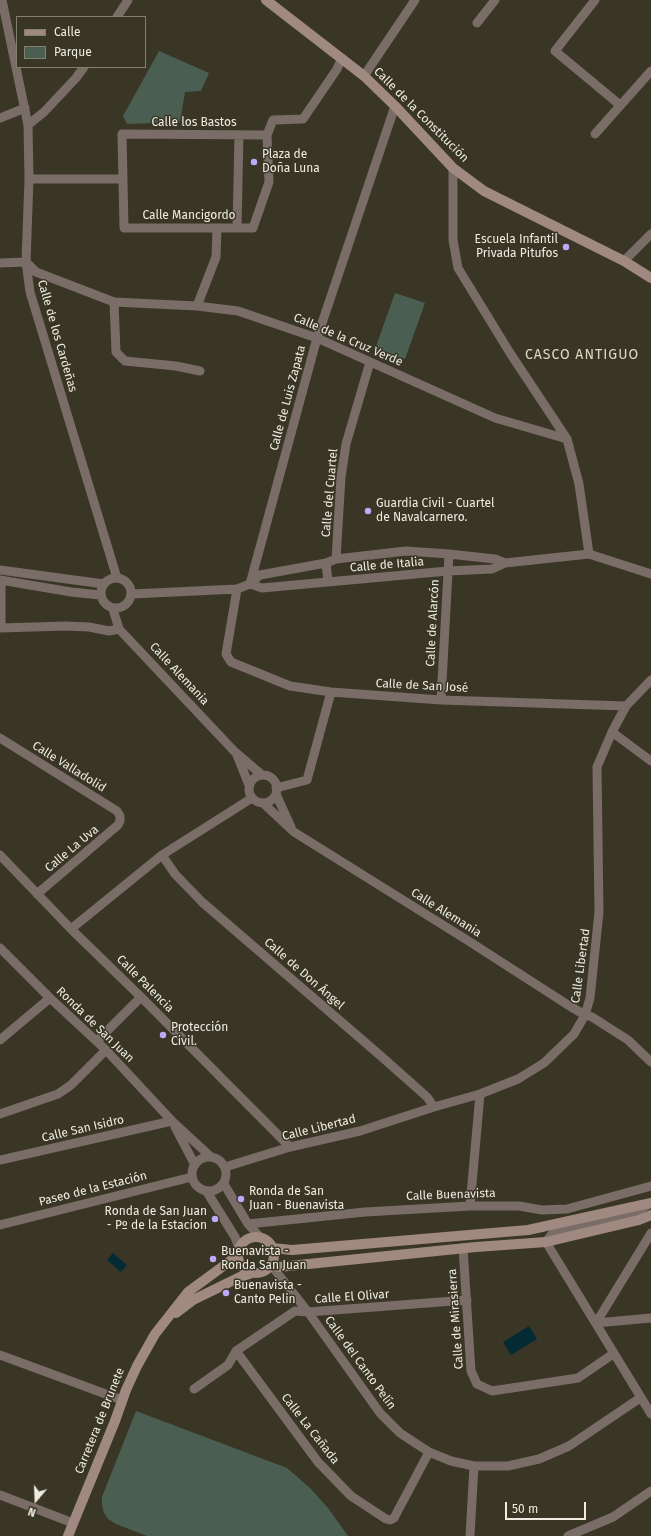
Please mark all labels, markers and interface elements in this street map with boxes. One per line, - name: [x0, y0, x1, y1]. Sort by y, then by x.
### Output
- legend: [16, 16, 146, 68]
- text: Calle: [54, 25, 81, 39]
- text: Parque: [54, 45, 92, 59]
- street label: Calle de la Constitución: [371, 65, 471, 165]
- street label: Calle los Bastos: [151, 116, 237, 130]
- place label: Plaza de Doña Luna: [262, 148, 320, 176]
- marker: Plaza de Doña Luna: [249, 157, 259, 167]
- street label: Calle Mancigordo: [142, 209, 236, 223]
- place label: Escuela Infantil Privada Pitufos: [475, 233, 558, 261]
- marker: Escuela Infantil Privada Pitufos: [561, 242, 571, 252]
- street label: Calle de los Cardeñas: [34, 278, 80, 394]
- street label: Calle de la Cruz Verde: [291, 310, 405, 370]
- street label: Calle de Luis Zapata: [267, 344, 309, 452]
- district label: CASCO ANTIGUO: [525, 347, 639, 363]
- street label: Calle del Cuartel: [319, 448, 341, 538]
- place label: Guardia Civil - Cuartel de Navalcarnero.: [376, 497, 495, 525]
- marker: Guardia Civil - Cuartel de Navalcarnero.: [363, 506, 373, 516]
- street label: Calle de Italia: [349, 555, 425, 575]
- street label: Calle de Alarcón: [424, 579, 442, 667]
- street label: Calle Alemania: [146, 640, 212, 708]
- street label: Calle de San José: [375, 676, 469, 696]
- street label: Calle Valladolid: [30, 739, 108, 795]
- street label: Calle La Uva: [42, 822, 102, 876]
- street label: Calle Alemania: [408, 886, 484, 940]
- street label: Calle Libertad: [569, 928, 593, 1004]
- street label: Calle de Don Ángel: [261, 935, 347, 1013]
- street label: Calle Palencia: [113, 952, 177, 1016]
- street label: Ronda de San Juan: [53, 984, 137, 1066]
- place label: Protección Civil.: [171, 1021, 228, 1049]
- marker: Protección Civil.: [158, 1030, 168, 1040]
- street label: Calle Libertad: [281, 1112, 357, 1144]
- street label: Calle San Isidro: [40, 1113, 126, 1145]
- street label: Paseo de la Estación: [37, 1169, 149, 1209]
- place label: Ronda de San Juan - Buenavista: [249, 1185, 344, 1213]
- street label: Calle Buenavista: [406, 1186, 496, 1204]
- marker: Ronda de San Juan - Buenavista: [236, 1194, 246, 1204]
- place label: Ronda de San Juan - Pº de la Estacion: [105, 1205, 207, 1233]
- marker: Ronda de San Juan - Pº de la Estacion: [210, 1214, 220, 1224]
- place label: Buenavista - Ronda San Juan: [221, 1245, 306, 1273]
- marker: Buenavista - Ronda San Juan: [208, 1254, 218, 1264]
- street label: Calle de Mirasierra: [445, 1268, 467, 1370]
- place label: Buenavista - Canto Pelin: [234, 1279, 302, 1307]
- street label: Calle El Olivar: [314, 1287, 390, 1307]
- marker: Buenavista - Canto Pelin: [221, 1288, 231, 1298]
- street label: Calle del Canto Pelín: [321, 1314, 399, 1412]
- street label: Carretera de Brunete: [72, 1366, 128, 1476]
- street label: Calle La Cañada: [278, 1391, 342, 1467]
- north arrow: [16, 1480, 56, 1520]
- scale bar: [507, 1494, 588, 1520]
- text: 50 m: [512, 1502, 538, 1516]
- text: N: [26, 1504, 38, 1519]

